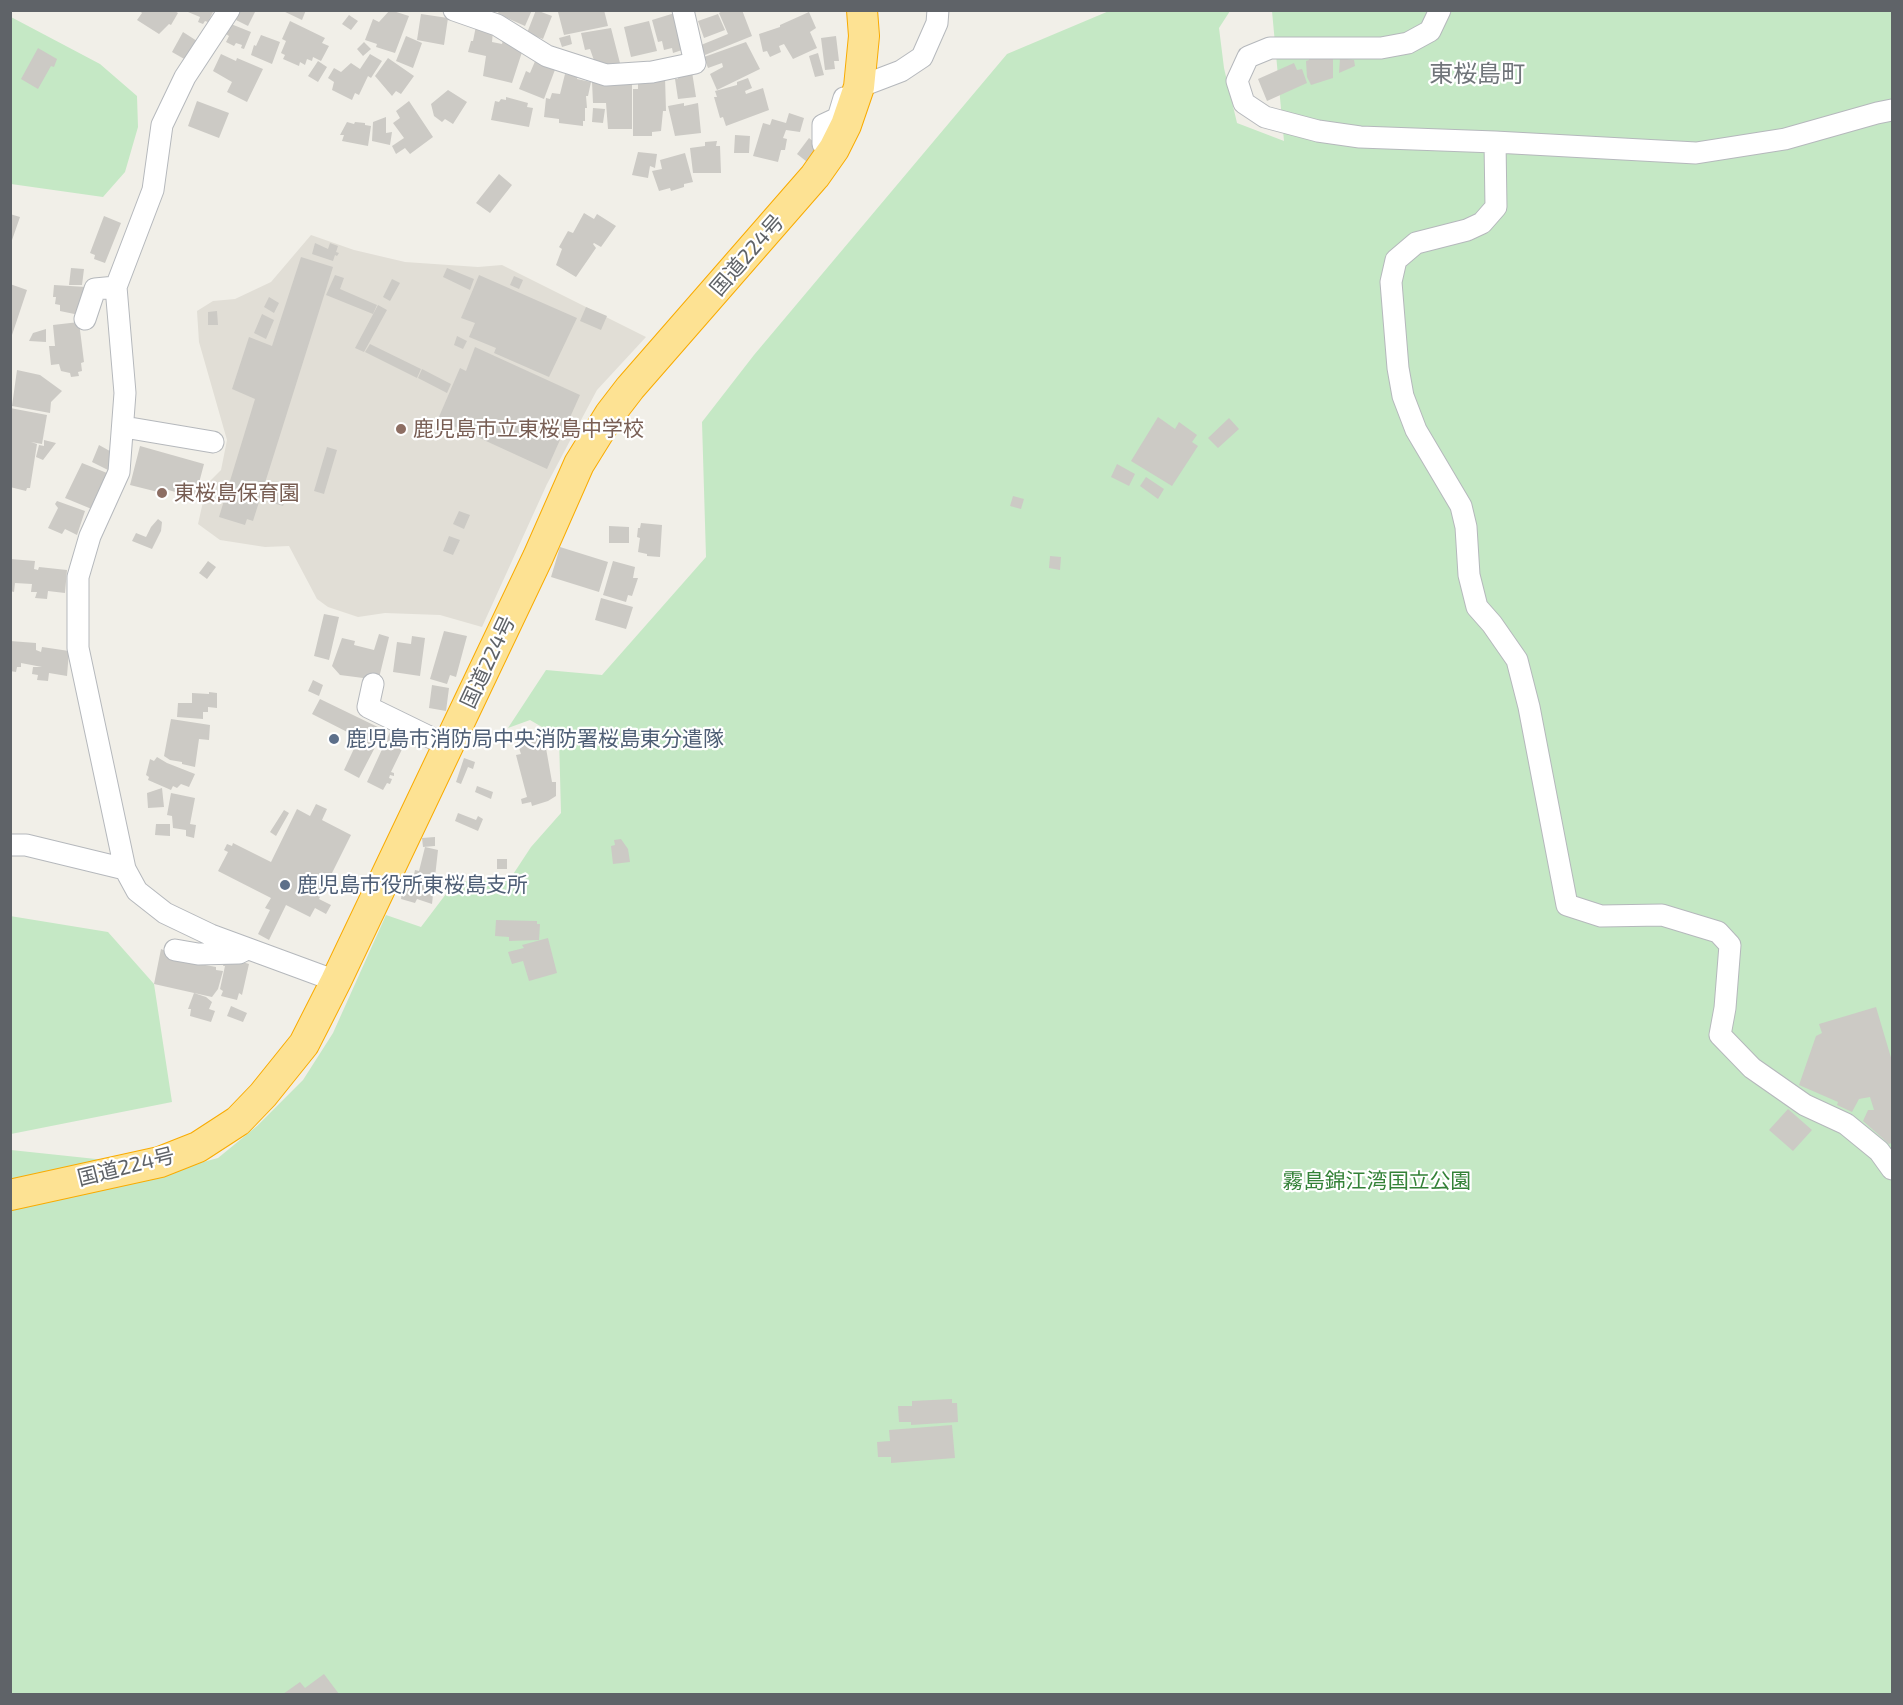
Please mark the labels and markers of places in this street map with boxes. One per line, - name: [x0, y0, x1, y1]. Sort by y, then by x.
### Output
- place label: 鹿児島市立東桜島中学校: [413, 416, 644, 442]
- marker: 鹿児島市立東桜島中学校: [394, 422, 408, 436]
- place label: 東桜島保育園: [174, 480, 300, 506]
- marker: 東桜島保育園: [155, 486, 169, 500]
- place label: 鹿児島市消防局中央消防署桜島東分遣隊: [346, 726, 724, 752]
- marker: 鹿児島市消防局中央消防署桜島東分遣隊: [327, 732, 341, 746]
- place label: 鹿児島市役所東桜島支所: [297, 872, 528, 898]
- marker: 鹿児島市役所東桜島支所: [278, 878, 292, 892]

